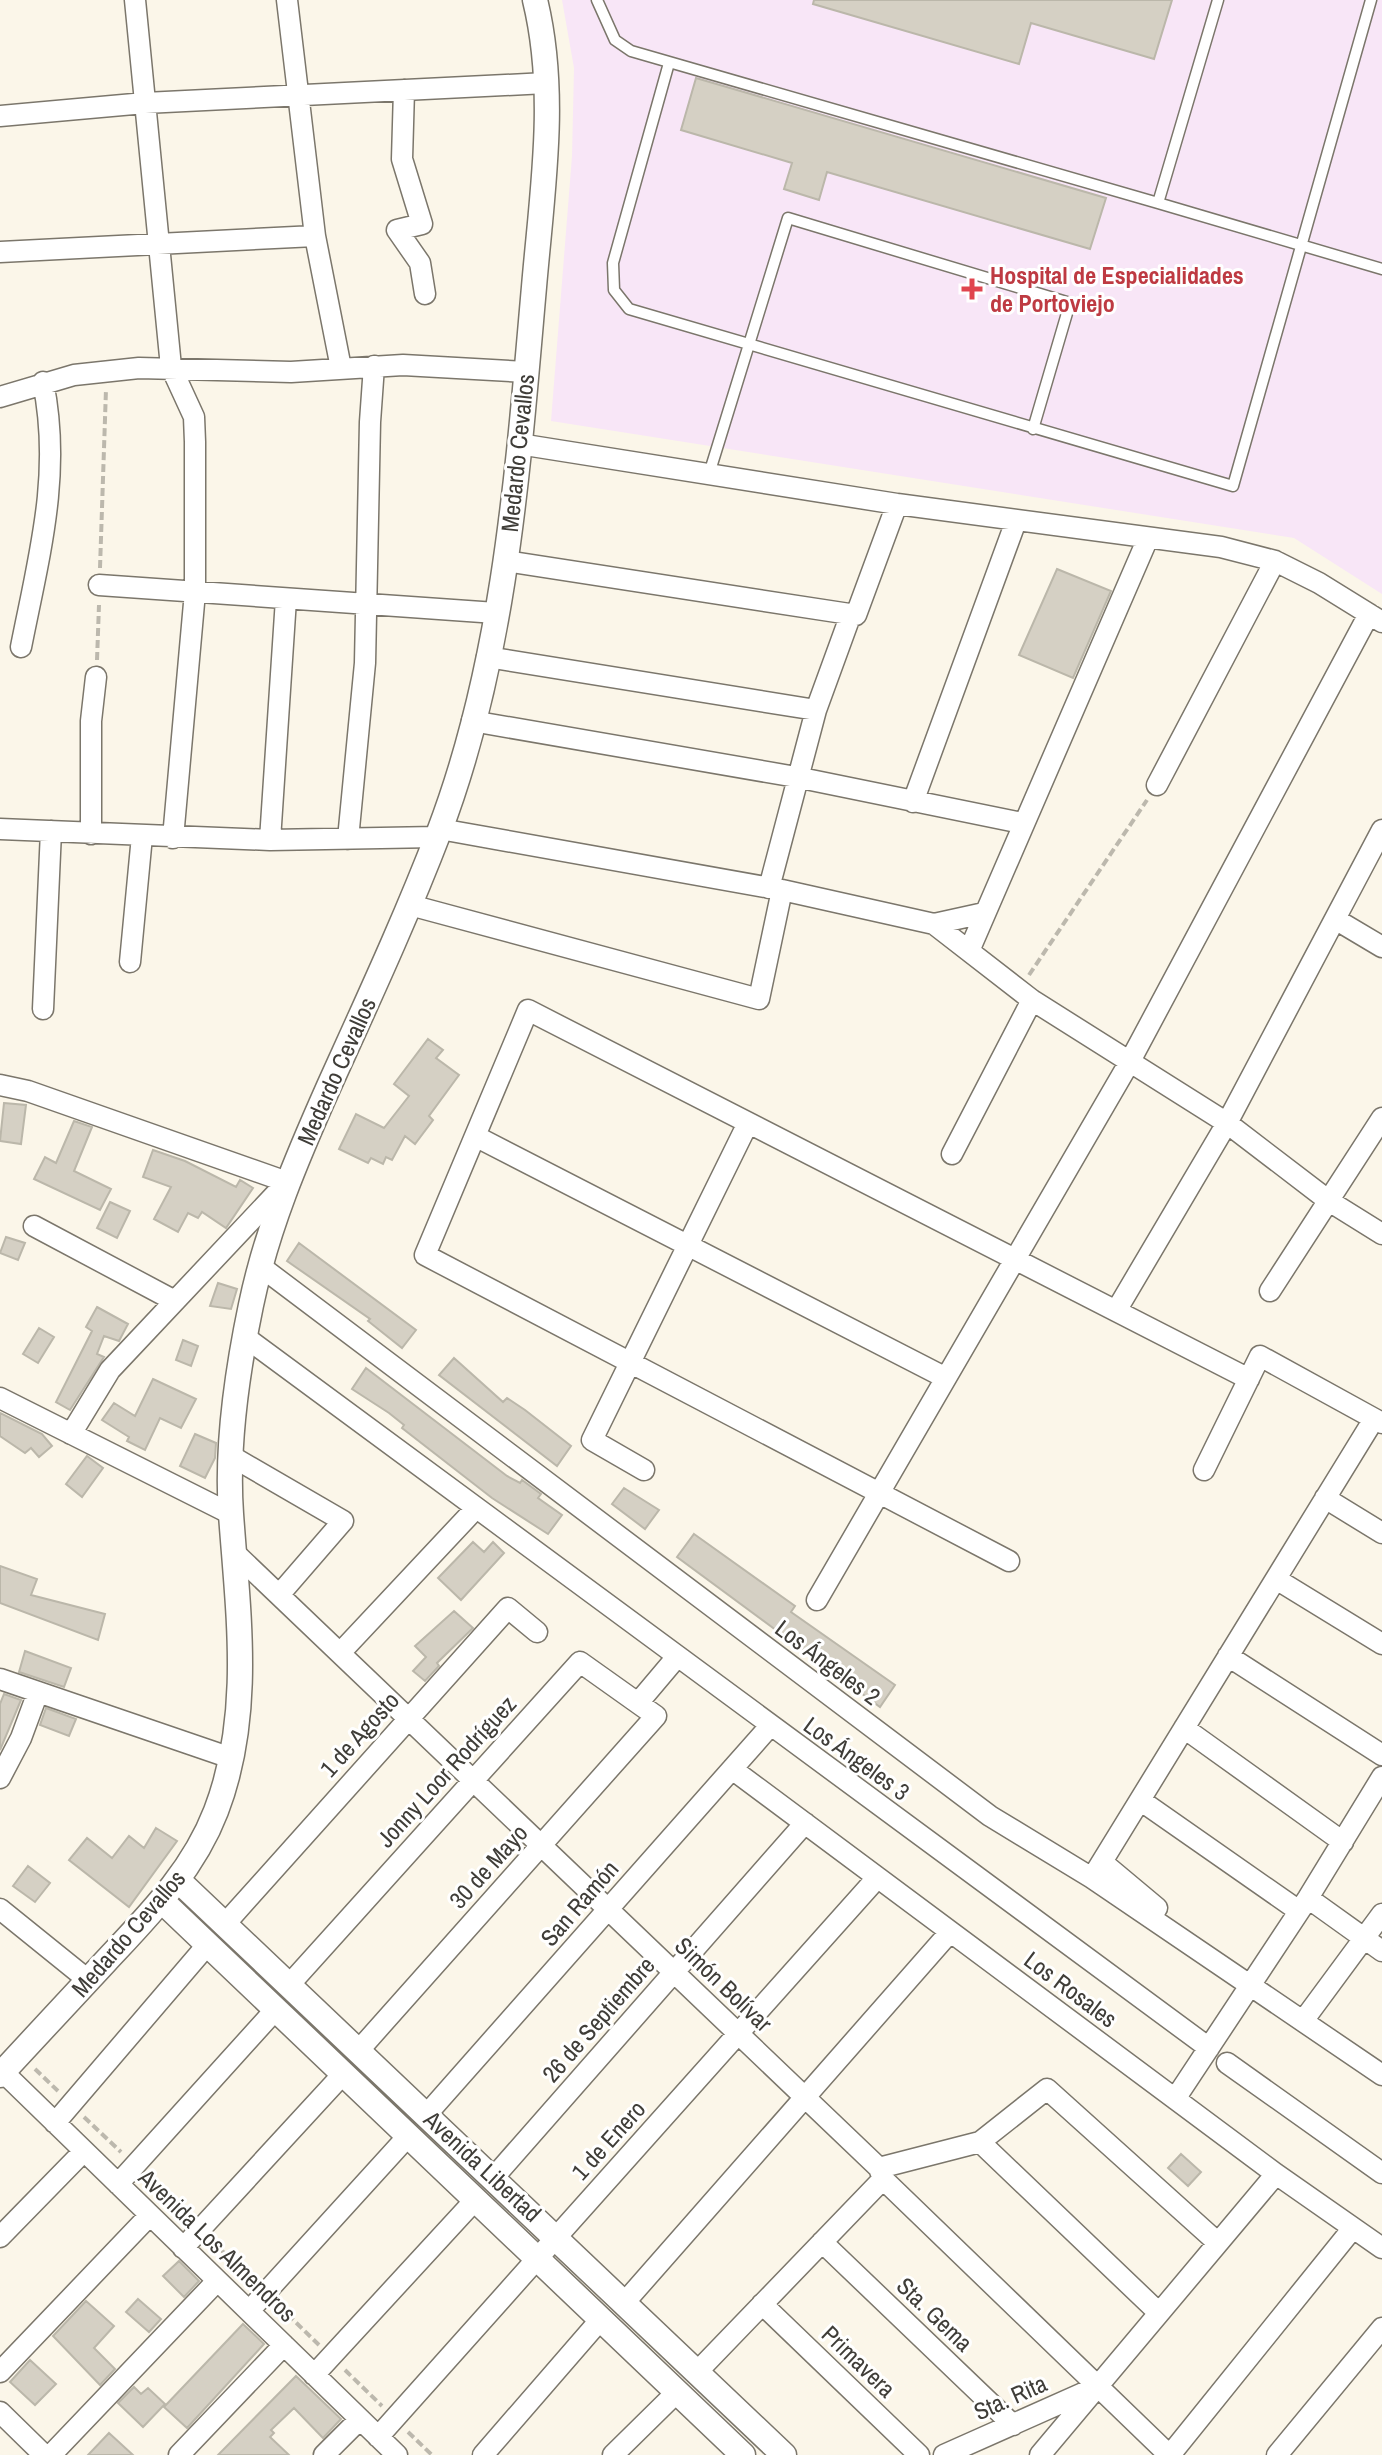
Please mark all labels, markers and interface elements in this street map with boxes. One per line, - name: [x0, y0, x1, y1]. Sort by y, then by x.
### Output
- place label: Hospital de Especialidades de Portoviejo: [990, 259, 1244, 319]
- marker: Hospital de Especialidades de Portoviejo: [961, 278, 983, 300]
- street label: Medardo Cevallos: [493, 372, 541, 534]
- street label: Medardo Cevallos: [289, 992, 383, 1150]
- street label: Los Ángeles 2: [769, 1612, 887, 1712]
- street label: 1 de Agosto: [312, 1685, 406, 1783]
- street label: Jonny Loor Rodríguez: [369, 1688, 523, 1854]
- street label: Los Ángeles 3: [798, 1709, 916, 1807]
- street label: 30 de Mayo: [442, 1817, 534, 1915]
- street label: San Ramón: [533, 1853, 625, 1953]
- street label: Medardo Cevallos: [64, 1863, 192, 2003]
- street label: Simón Bolívar: [668, 1930, 780, 2039]
- street label: Los Rosales: [1018, 1944, 1124, 2034]
- street label: 26 de Septiembre: [535, 1949, 661, 2089]
- street label: 1 de Enero: [564, 2094, 652, 2186]
- street label: Avenida Libertad: [417, 2103, 549, 2229]
- street label: Avenida Los Almendros: [132, 2161, 304, 2329]
- street label: Sta. Gema: [890, 2270, 980, 2358]
- street label: Primavera: [815, 2318, 903, 2404]
- street label: Sta. Rita: [969, 2367, 1052, 2427]

